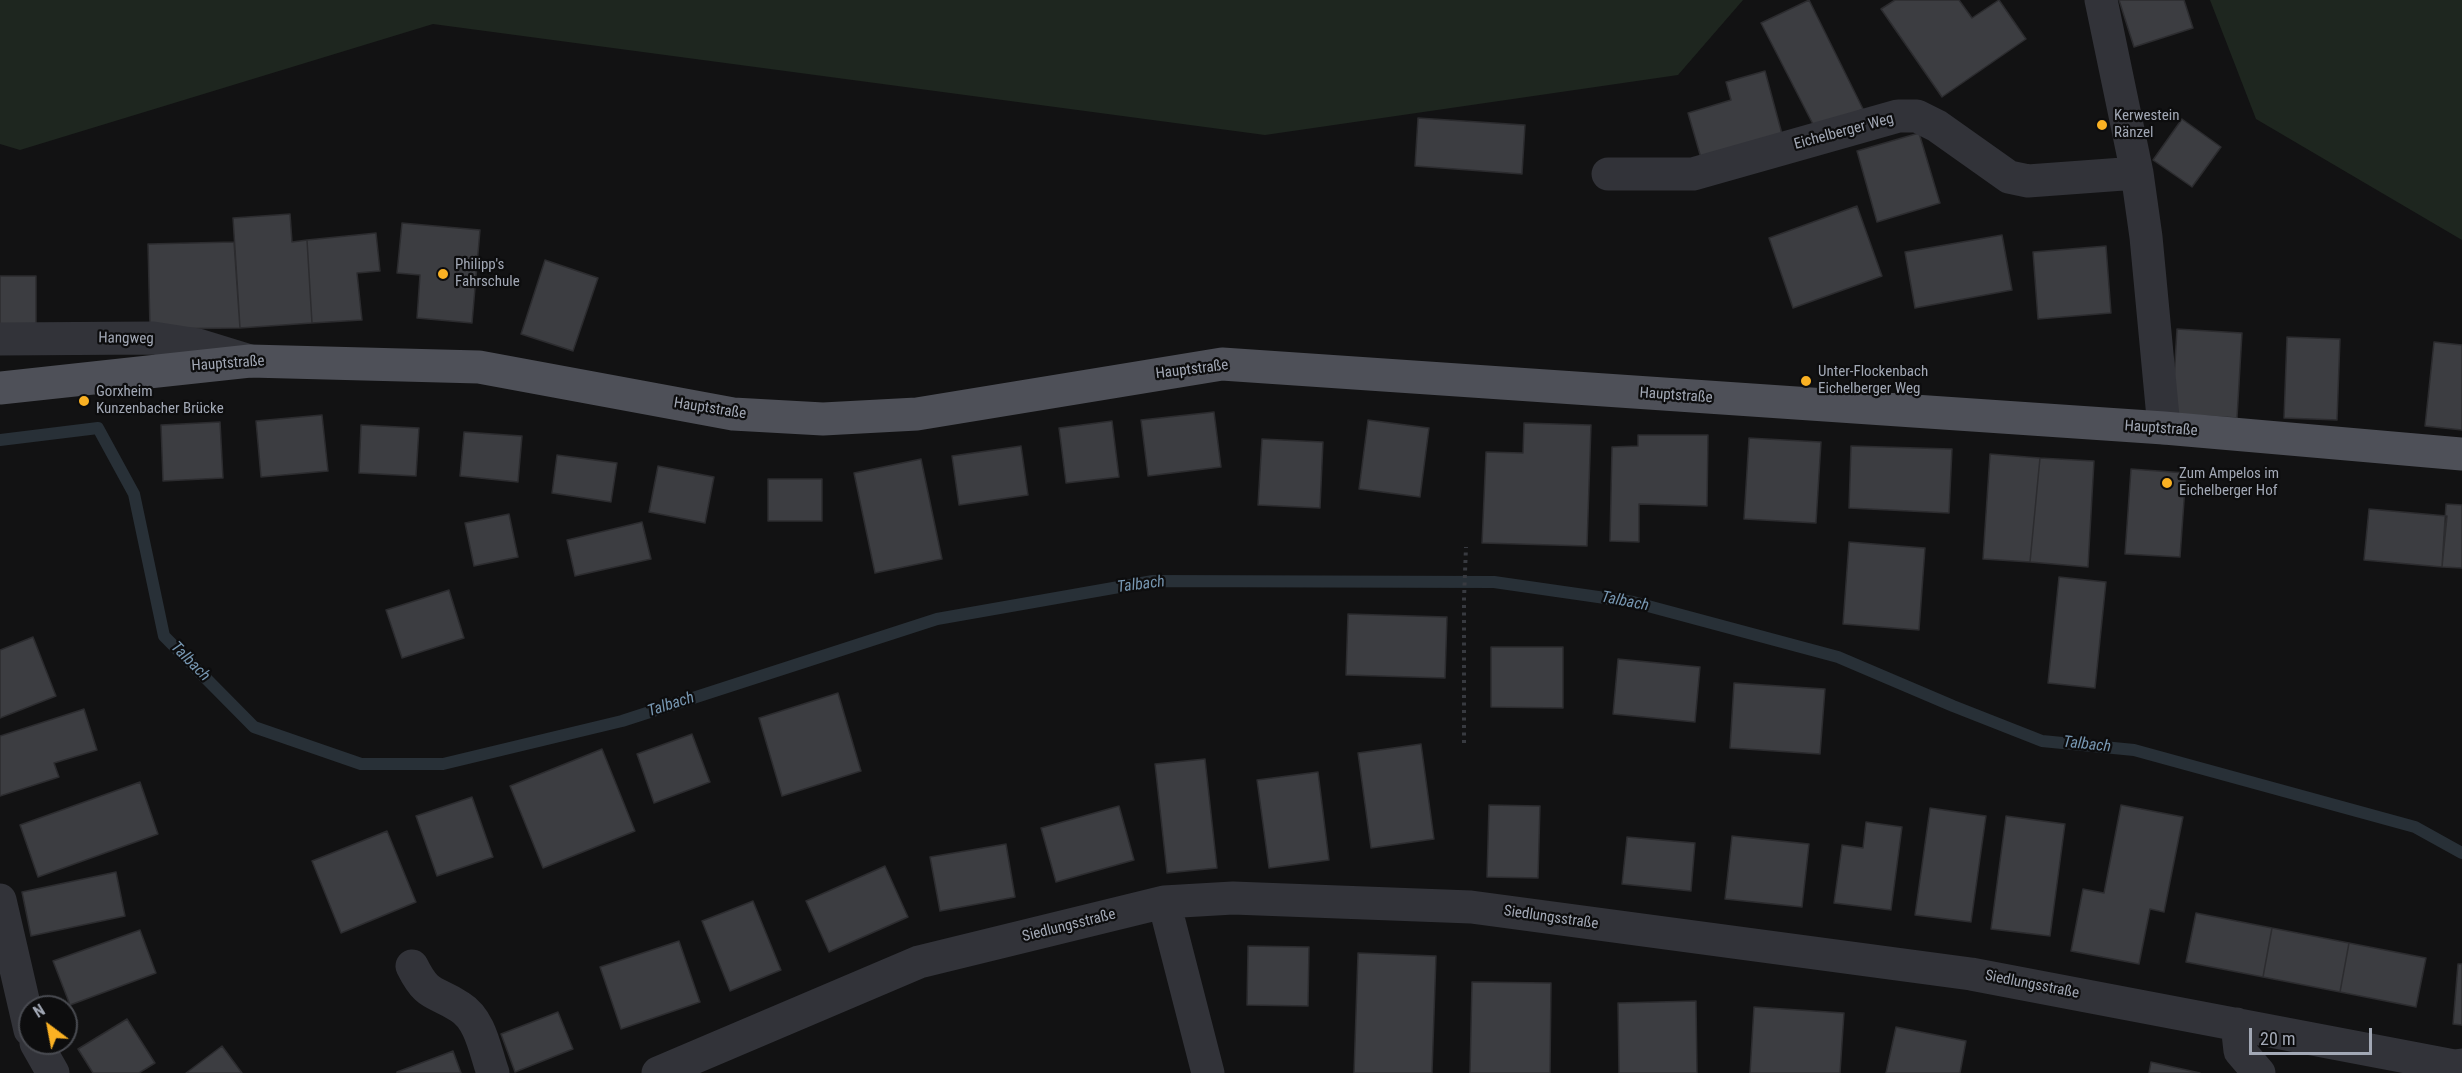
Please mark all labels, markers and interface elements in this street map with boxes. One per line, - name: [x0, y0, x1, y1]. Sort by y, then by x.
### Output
- place label: Kerwestein Ränzel: [2114, 107, 2180, 142]
- street label: Eichelberger Weg: [1792, 110, 1896, 154]
- marker: Kerwestein Ränzel: [2095, 118, 2109, 132]
- place label: Philipp's Fahrschule: [455, 256, 520, 291]
- marker: Philipp's Fahrschule: [436, 267, 450, 281]
- street label: Hangweg: [98, 330, 154, 348]
- street label: Hauptstraße: [191, 352, 265, 376]
- street label: Hauptstraße: [1155, 357, 1229, 383]
- place label: Unter-Flockenbach Eichelberger Weg: [1818, 363, 1928, 398]
- marker: Unter-Flockenbach Eichelberger Weg: [1799, 374, 1813, 388]
- place label: Gorxheim Kunzenbacher Brücke: [96, 383, 224, 418]
- street label: Hauptstraße: [1639, 384, 1713, 408]
- marker: Gorxheim Kunzenbacher Brücke: [77, 394, 91, 408]
- street label: Hauptstraße: [672, 394, 748, 424]
- street label: Hauptstraße: [2124, 417, 2198, 441]
- place label: Zum Ampelos im Eichelberger Hof: [2179, 465, 2279, 500]
- marker: Zum Ampelos im Eichelberger Hof: [2160, 476, 2174, 490]
- water label: Talbach: [1116, 573, 1166, 597]
- water label: Talbach: [1600, 588, 1650, 616]
- water label: Talbach: [166, 638, 214, 686]
- water label: Talbach: [645, 688, 697, 722]
- water label: Talbach: [2062, 733, 2112, 757]
- street label: Siedlungsstraße: [1502, 902, 1600, 934]
- street label: Siedlungsstraße: [1020, 906, 1118, 946]
- street label: Siedlungsstraße: [1983, 967, 2081, 1003]
- north arrow: [18, 995, 78, 1055]
- text: N: [30, 1000, 48, 1022]
- scale bar: [2252, 1016, 2375, 1054]
- text: 20 m: [2260, 1028, 2295, 1049]

